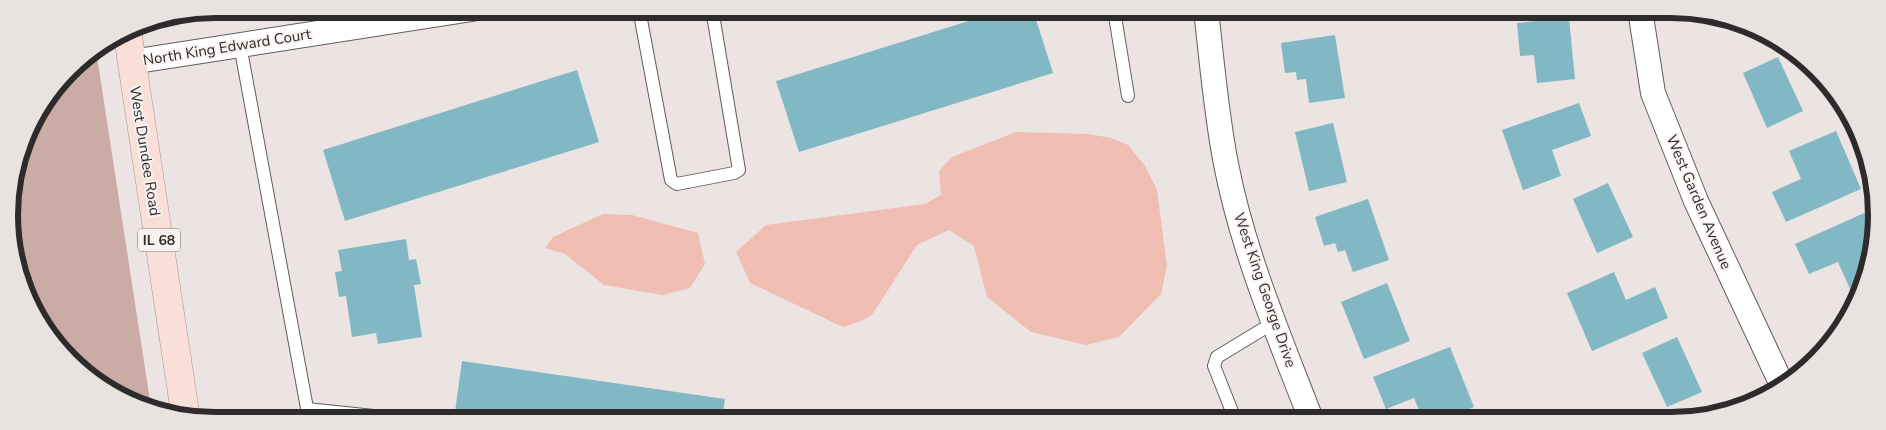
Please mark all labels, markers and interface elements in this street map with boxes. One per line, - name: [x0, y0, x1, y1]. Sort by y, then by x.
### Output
- street label: North King Edward Court: [142, 24, 313, 70]
- street label: West Dundee Road: [125, 85, 165, 217]
- street label: West Garden Avenue: [1662, 132, 1736, 272]
- street label: West King George Drive: [1229, 210, 1301, 370]
- road number: IL 68: [138, 228, 180, 252]

